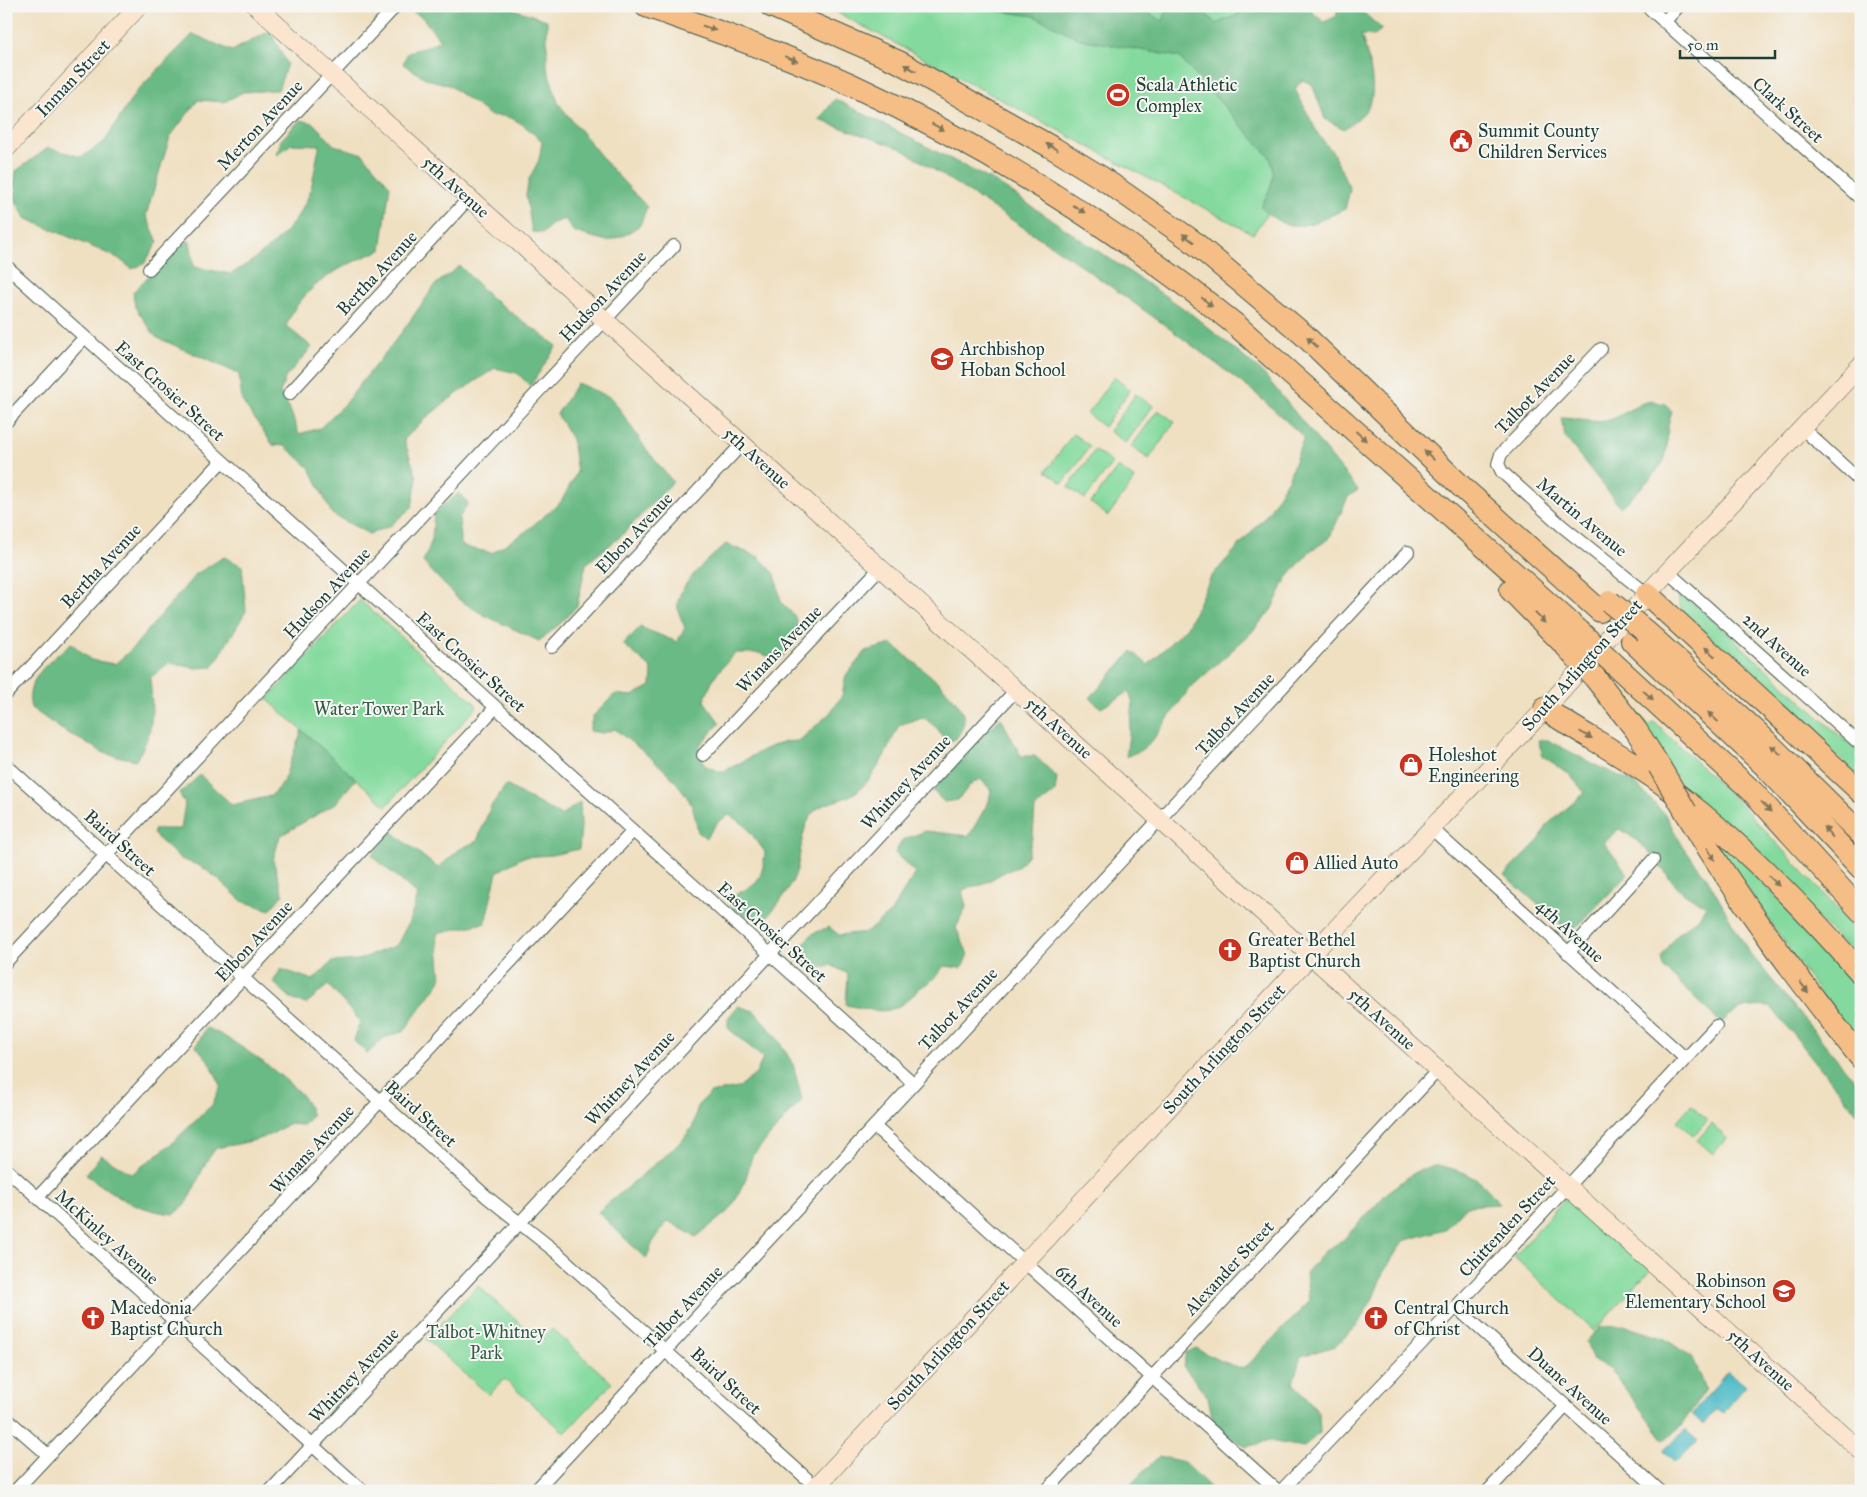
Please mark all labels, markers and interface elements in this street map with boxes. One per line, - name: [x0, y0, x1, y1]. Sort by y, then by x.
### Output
- one-way arrow: [702, 24, 717, 32]
- scale bar: [1680, 28, 1774, 60]
- street label: Inman Street: [31, 34, 115, 122]
- text: 50 m: [1687, 36, 1719, 54]
- one-way arrow: [784, 55, 799, 63]
- one-way arrow: [903, 64, 916, 73]
- street label: Clark Street: [1748, 72, 1829, 148]
- place label: Scala Athletic Complex: [1136, 74, 1238, 117]
- street label: Merton Avenue: [212, 75, 308, 175]
- sports icon: Scala Athletic Complex: [1105, 82, 1131, 108]
- place label: Summit County Children Services: [1478, 120, 1607, 163]
- one-way arrow: [932, 123, 945, 132]
- public building icon: Summit County Children Services: [1448, 128, 1474, 154]
- one-way arrow: [1045, 143, 1058, 152]
- street label: 5th Avenue: [418, 151, 494, 223]
- one-way arrow: [1072, 204, 1085, 214]
- street label: Bertha Avenue: [332, 226, 422, 320]
- one-way arrow: [1181, 233, 1195, 243]
- street label: Hudson Avenue: [555, 246, 651, 346]
- one-way arrow: [1200, 296, 1213, 307]
- street label: East Crosier Street: [111, 336, 230, 446]
- one-way arrow: [1306, 336, 1318, 348]
- place label: Archbishop Hoban School: [959, 338, 1066, 381]
- school or university icon: Archbishop Hoban School: [929, 346, 955, 372]
- street label: Talbot Avenue: [1490, 347, 1580, 439]
- street label: 5th Avenue: [719, 422, 795, 494]
- one-way arrow: [1354, 430, 1366, 442]
- one-way arrow: [1424, 449, 1436, 461]
- street label: Martin Avenue: [1532, 473, 1632, 561]
- street label: Elbon Avenue: [591, 488, 677, 578]
- street label: Bertha Avenue: [56, 519, 146, 613]
- street label: Hudson Avenue: [279, 543, 375, 643]
- street label: South Arlington Street: [1517, 594, 1648, 736]
- street label: Winans Avenue: [732, 600, 826, 698]
- street label: East Crosier Street: [412, 607, 531, 717]
- street label: 2nd Avenue: [1738, 608, 1816, 682]
- one-way arrow: [1533, 612, 1545, 624]
- one-way arrow: [1703, 646, 1716, 657]
- street label: Talbot Avenue: [1191, 668, 1279, 760]
- one-way arrow: [1642, 689, 1654, 701]
- street label: 5th Avenue: [1021, 692, 1097, 764]
- park label: Water Tower Park: [314, 698, 445, 720]
- one-way arrow: [1707, 711, 1719, 723]
- street label: Whitney Avenue: [856, 730, 956, 834]
- one-way arrow: [1579, 730, 1592, 739]
- place label: Holeshot Engineering: [1428, 744, 1519, 788]
- one-way arrow: [1770, 744, 1782, 756]
- shop icon: Holeshot Engineering: [1398, 752, 1424, 778]
- one-way arrow: [1760, 800, 1772, 812]
- street label: Baird Street: [80, 805, 161, 881]
- one-way arrow: [1822, 826, 1834, 838]
- one-way arrow: [1707, 848, 1716, 861]
- shop icon: Allied Auto: [1284, 850, 1310, 876]
- place label: Allied Auto: [1313, 852, 1398, 874]
- one-way arrow: [1768, 875, 1780, 887]
- street label: East Crosier Street: [713, 877, 832, 987]
- street label: 4th Avenue: [1531, 895, 1609, 967]
- street label: Elbon Avenue: [211, 896, 297, 986]
- place label: Greater Bethel Baptist Church: [1248, 929, 1361, 972]
- church icon: Greater Bethel Baptist Church: [1217, 937, 1243, 963]
- street label: Talbot Avenue: [914, 963, 1002, 1055]
- street label: South Arlington Street: [1158, 979, 1291, 1119]
- one-way arrow: [1799, 980, 1810, 993]
- street label: 5th Avenue: [1344, 983, 1420, 1055]
- street label: Whitney Avenue: [580, 1026, 680, 1130]
- street label: Baird Street: [381, 1076, 462, 1152]
- street label: Winans Avenue: [265, 1100, 359, 1198]
- street label: Chittenden Street: [1454, 1170, 1560, 1282]
- street label: McKinley Avenue: [51, 1185, 163, 1289]
- street label: Alexander Street: [1179, 1216, 1279, 1321]
- street label: 6th Avenue: [1051, 1260, 1127, 1332]
- street label: Talbot Avenue: [639, 1261, 727, 1353]
- place label: Robinson Elementary School: [1624, 1270, 1766, 1313]
- street label: South Arlington Street: [882, 1275, 1015, 1415]
- school or university icon: Robinson Elementary School: [1771, 1278, 1797, 1304]
- place label: Macedonia Baptist Church: [110, 1297, 223, 1340]
- place label: Central Church of Christ: [1394, 1297, 1509, 1340]
- church icon: Macedonia Baptist Church: [80, 1305, 106, 1331]
- church icon: Central Church of Christ: [1363, 1305, 1389, 1331]
- park label: Talbot-Whitney Park: [426, 1321, 546, 1364]
- street label: Whitney Avenue: [304, 1323, 404, 1427]
- street label: 5th Avenue: [1723, 1324, 1799, 1396]
- street label: Duane Avenue: [1523, 1342, 1617, 1430]
- street label: Baird Street: [686, 1343, 766, 1420]

